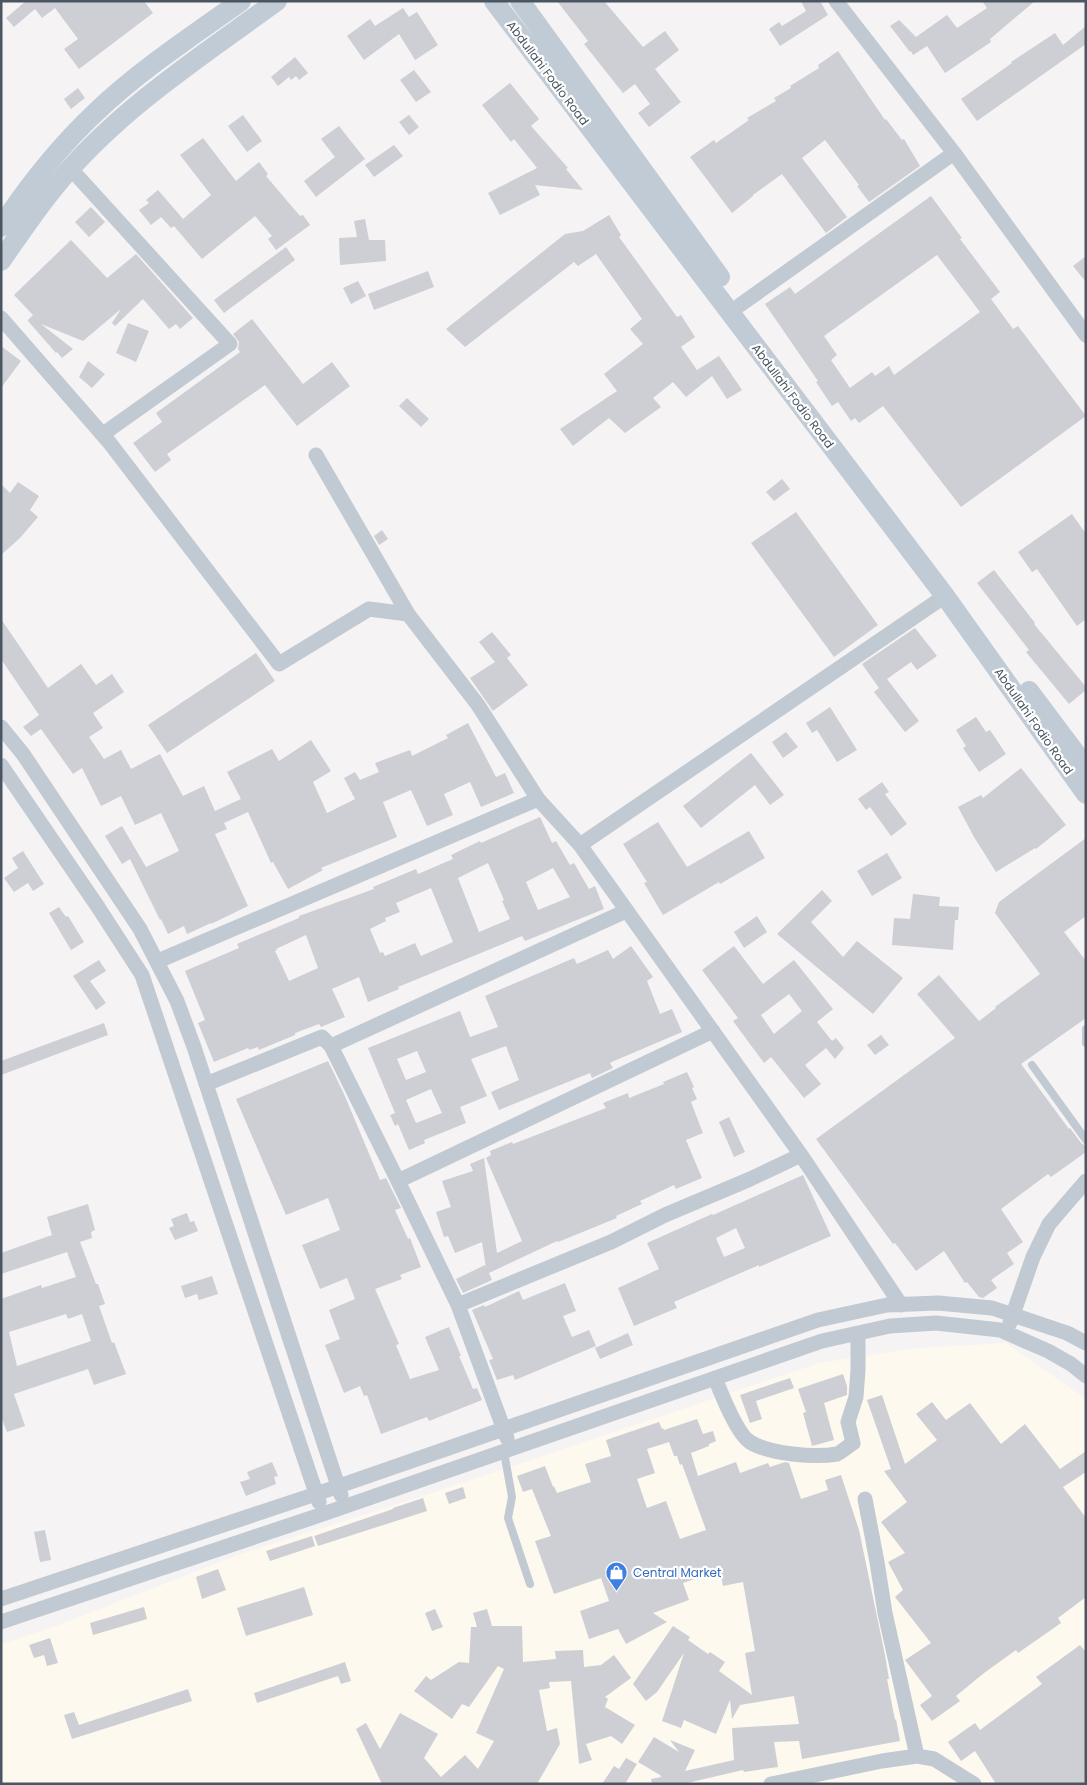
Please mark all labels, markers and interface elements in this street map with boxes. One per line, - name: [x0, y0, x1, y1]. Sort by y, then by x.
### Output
- street label: Abdullahi Fodio Road: [503, 17, 593, 129]
- street label: Abdullahi Fodio Road: [748, 340, 838, 452]
- street label: Abdullahi Fodio Road: [991, 664, 1077, 778]
- shop icon: Central Market: [605, 1560, 629, 1591]
- place label: Central Market: [633, 1564, 721, 1581]

